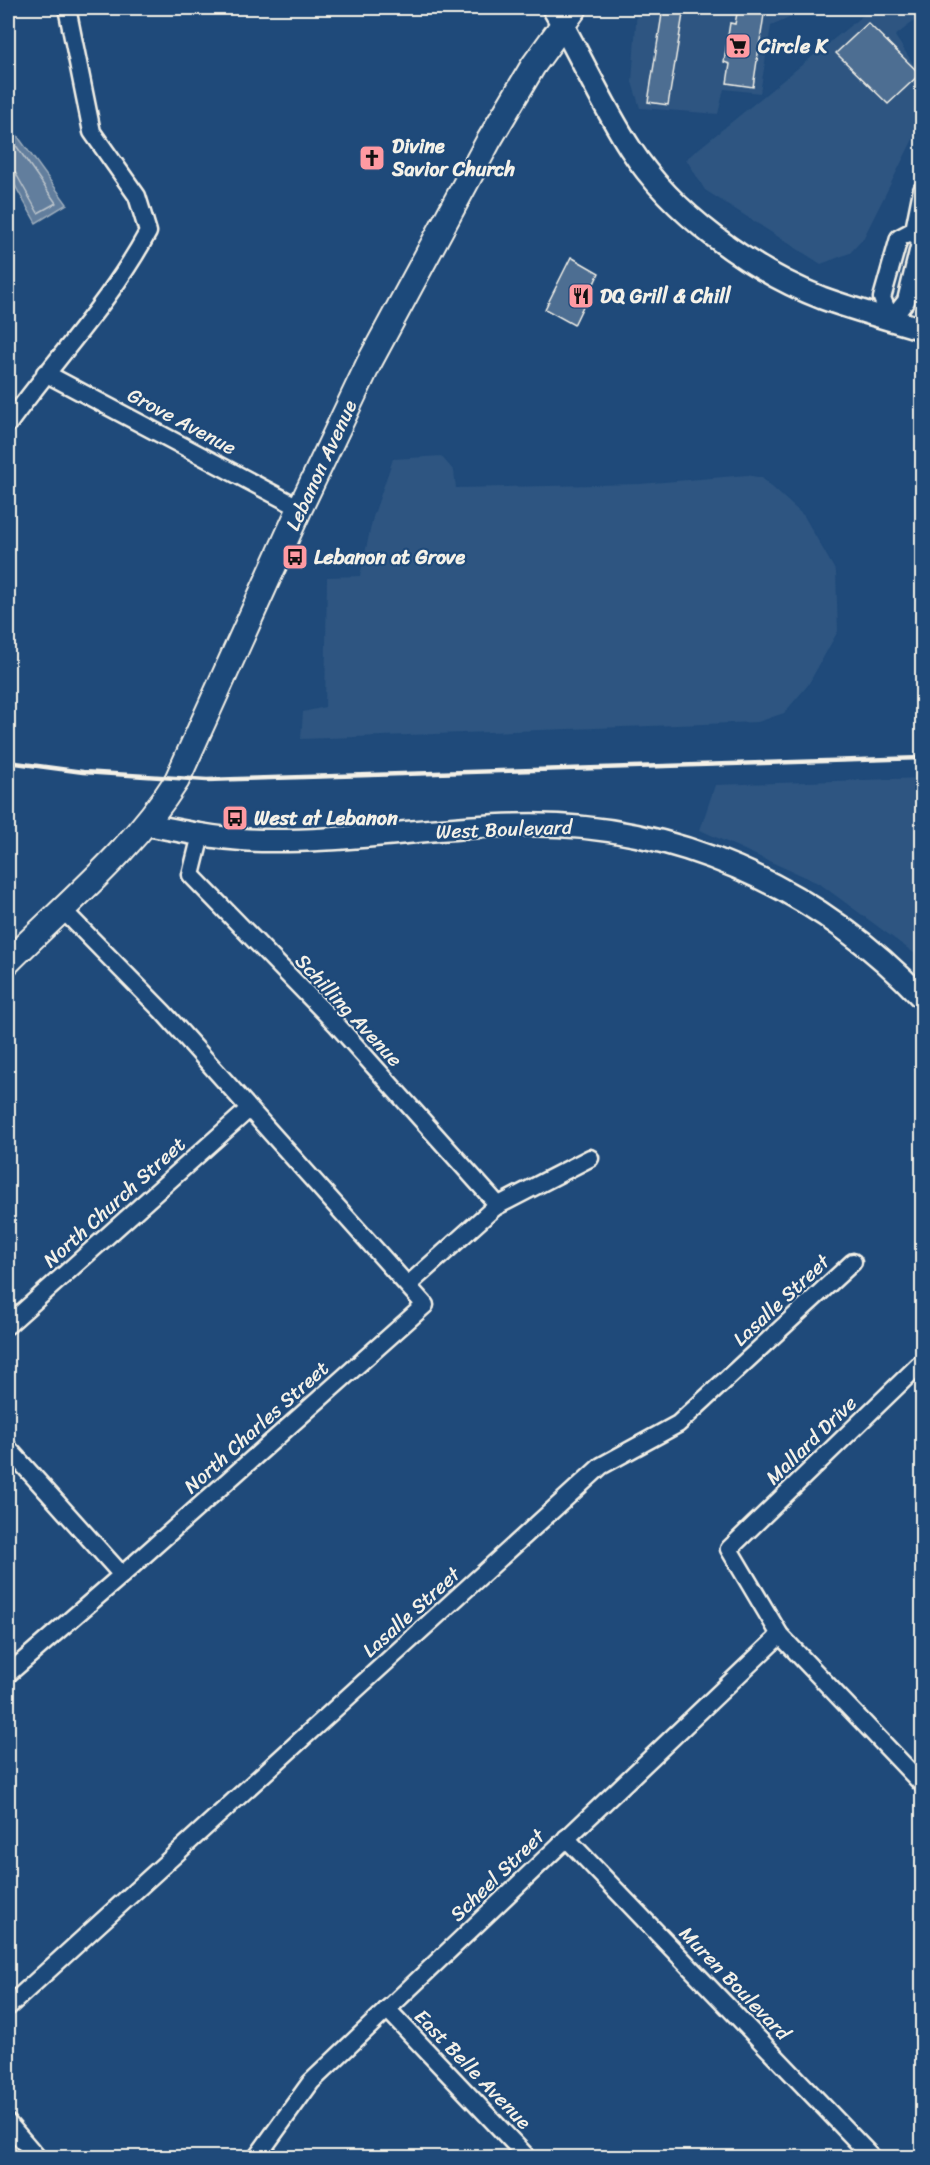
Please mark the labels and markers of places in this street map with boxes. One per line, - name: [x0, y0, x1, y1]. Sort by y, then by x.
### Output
- place label: Circle K: [757, 29, 829, 64]
- supermarket icon: Circle K: [723, 31, 753, 61]
- place label: Divine Savior Church: [391, 129, 516, 187]
- church icon: Divine Savior Church: [357, 143, 387, 173]
- place label: DQ Grill & Chill: [600, 279, 732, 314]
- restaurant icon: DQ Grill & Chill: [566, 281, 596, 311]
- place label: Lebanon at Grove: [314, 540, 465, 575]
- bus stop icon: Lebanon at Grove: [280, 542, 310, 572]
- place label: West at Lebanon: [254, 801, 398, 836]
- bus stop icon: West at Lebanon: [220, 803, 250, 833]

